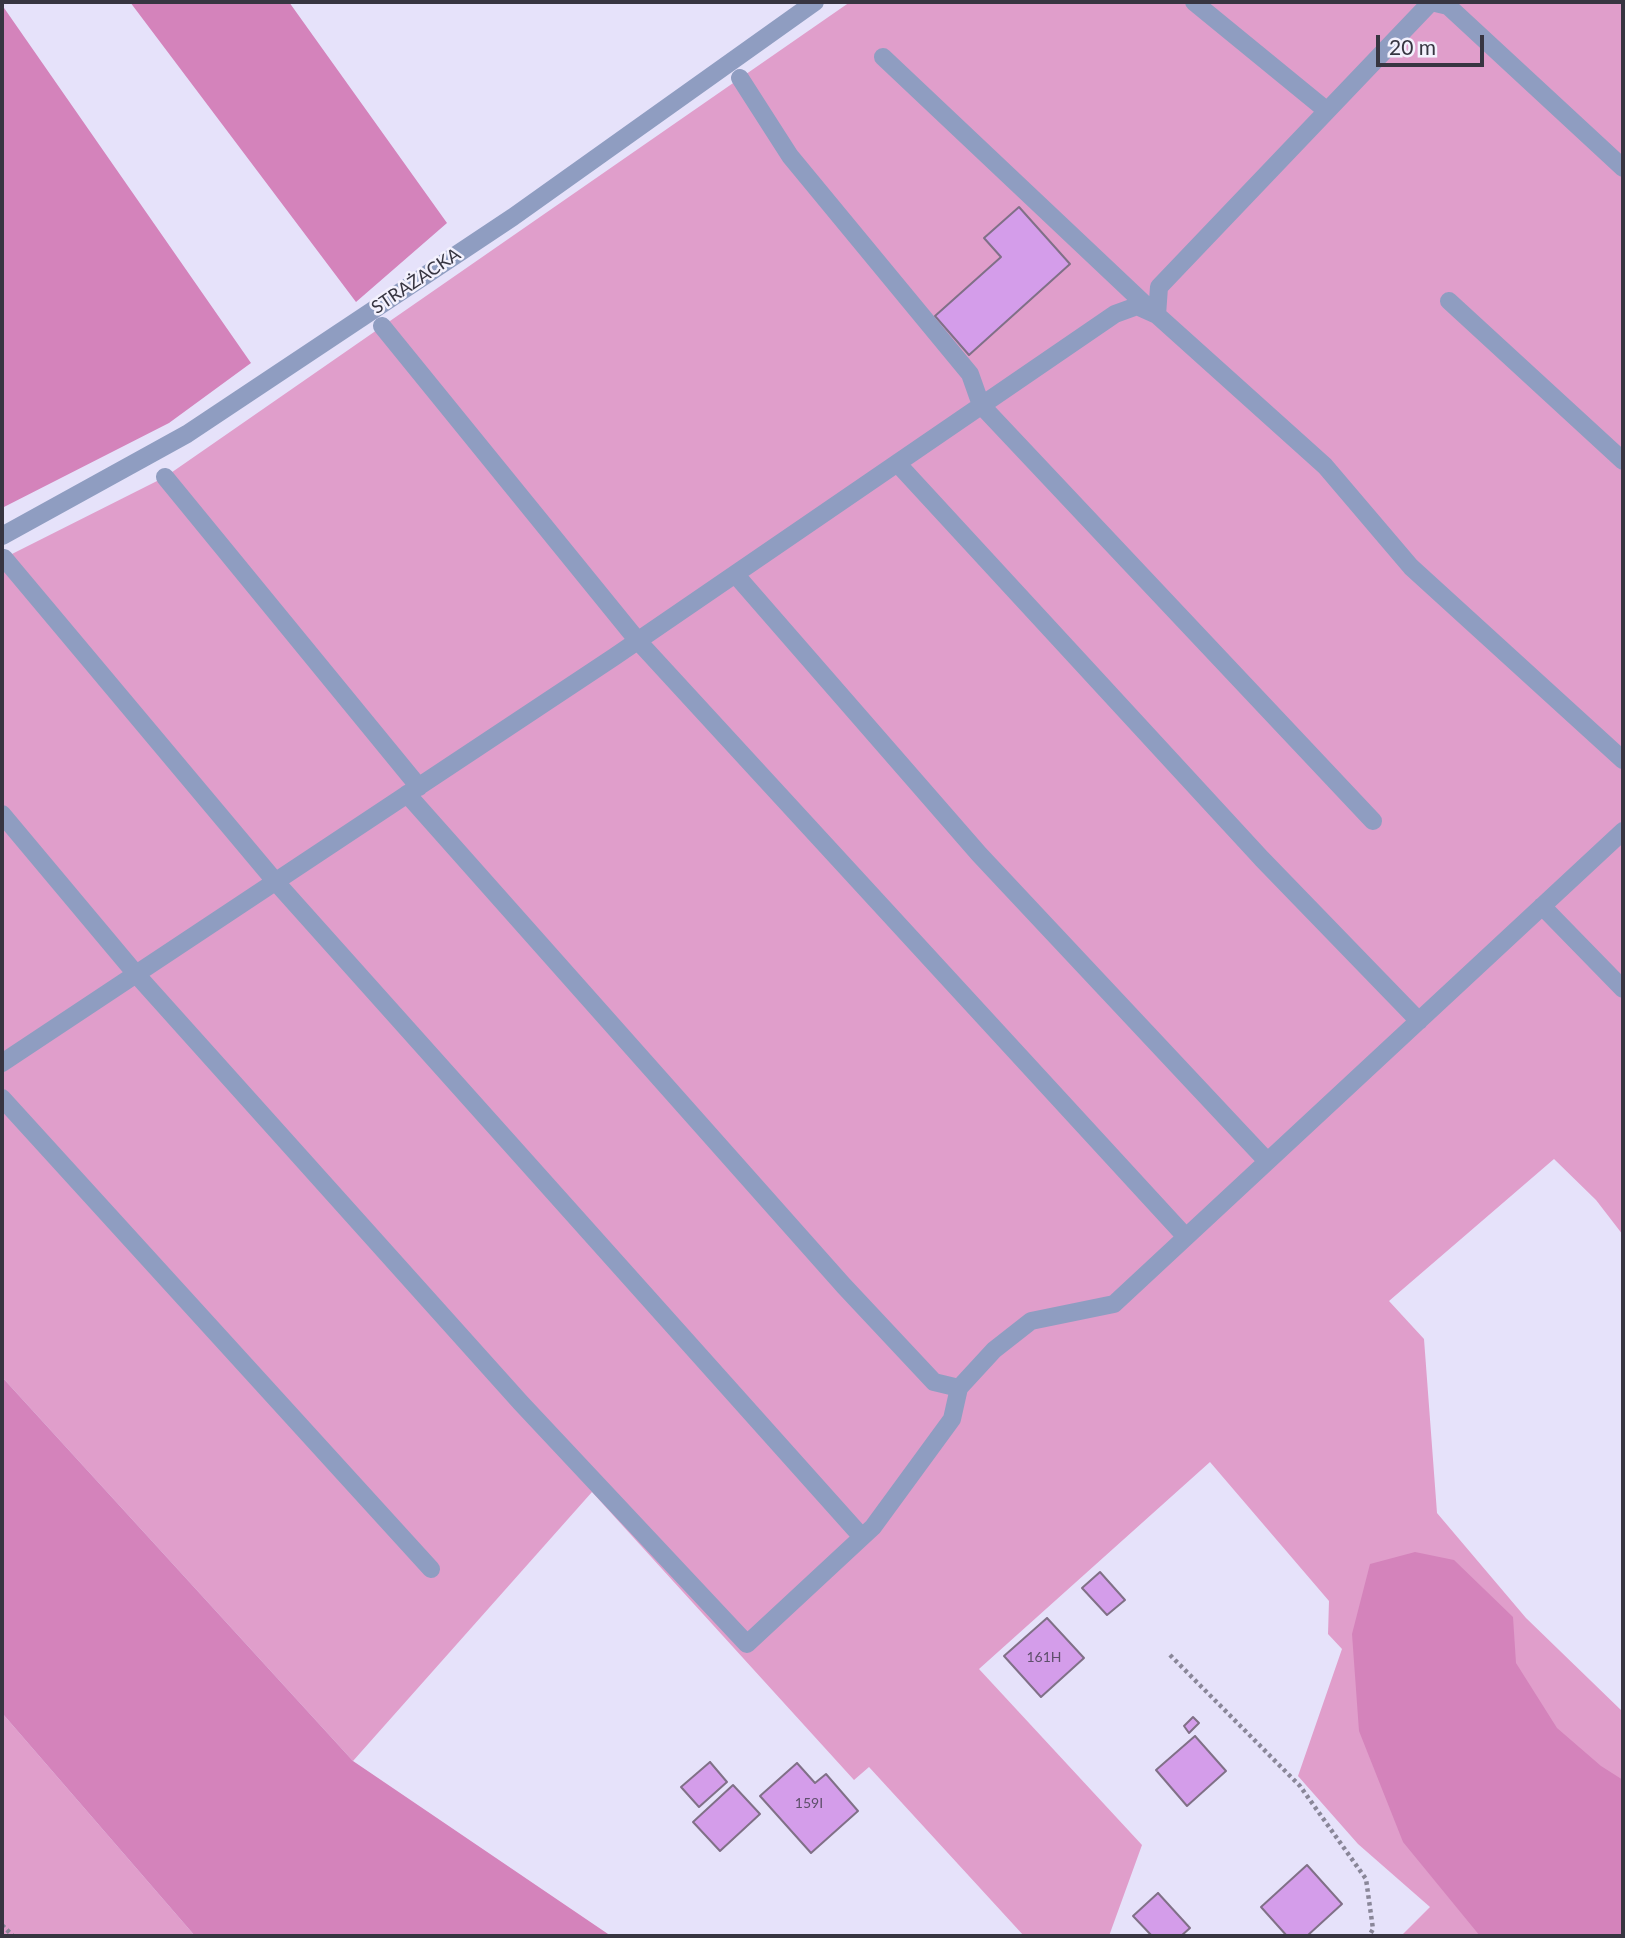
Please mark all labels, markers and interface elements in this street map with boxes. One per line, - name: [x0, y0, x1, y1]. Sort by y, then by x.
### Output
- scale bar: [1380, 21, 1488, 65]
- text: 20 m: [1389, 34, 1436, 59]
- street label: STRAŻACKA: [367, 243, 465, 319]
- house number: 161H: [1026, 1649, 1062, 1665]
- house number: 159I: [795, 1795, 823, 1811]

